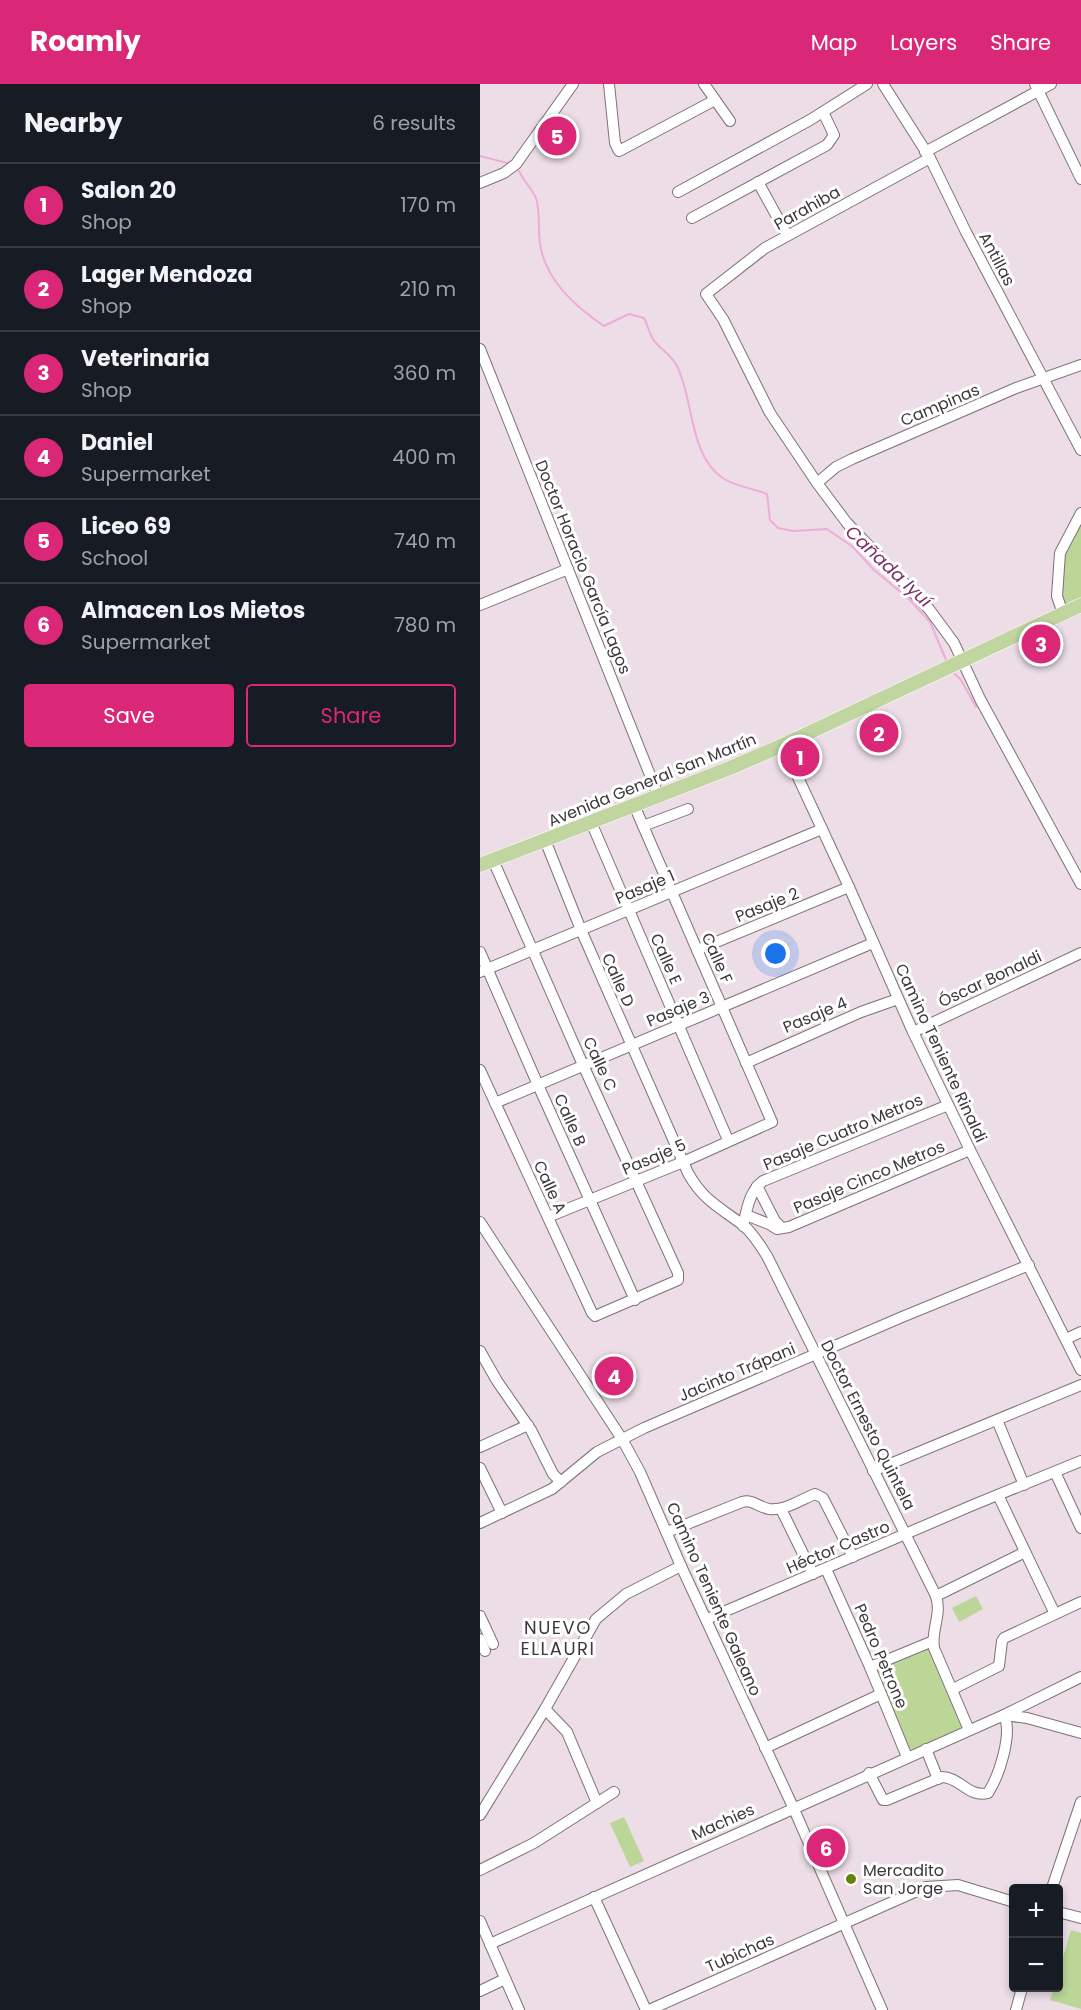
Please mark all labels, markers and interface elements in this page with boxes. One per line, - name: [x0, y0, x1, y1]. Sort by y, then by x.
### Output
- text: Roamly: [30, 22, 141, 61]
- text: Map: [811, 28, 857, 57]
- text: Layers: [890, 28, 957, 57]
- text: Share: [990, 28, 1051, 57]
- text: Nearby: [24, 105, 122, 141]
- text: 6 results: [372, 109, 456, 137]
- pin: 5: [538, 113, 577, 158]
- text: Salon 20: [81, 175, 176, 206]
- street label: Parahiba: [770, 180, 844, 236]
- text: 1: [40, 191, 47, 219]
- text: 170 m: [400, 191, 456, 219]
- text: Shop: [81, 208, 132, 236]
- street label: Antillas: [973, 228, 1021, 290]
- text: Lager Mendoza: [81, 259, 252, 290]
- text: 2: [38, 275, 49, 303]
- text: 210 m: [400, 275, 456, 303]
- text: Shop: [81, 292, 132, 320]
- text: Veterinaria: [81, 343, 210, 374]
- text: 3: [37, 359, 50, 387]
- text: 360 m: [393, 359, 456, 387]
- text: Shop: [81, 376, 132, 404]
- street label: Campinas: [897, 378, 983, 432]
- text: Daniel: [81, 427, 153, 458]
- text: 4: [37, 443, 50, 471]
- text: 400 m: [392, 443, 456, 471]
- street label: Doctor Horacio García Lagos: [529, 457, 637, 677]
- text: Supermarket: [81, 460, 210, 488]
- text: Liceo 69: [81, 511, 171, 542]
- water label: Cañada Iyuí: [840, 519, 939, 614]
- text: 5: [37, 527, 50, 555]
- text: 740 m: [394, 527, 456, 555]
- text: School: [81, 544, 148, 572]
- text: Almacen Los Mietos: [81, 595, 305, 626]
- text: 6: [37, 611, 50, 639]
- text: 780 m: [394, 611, 456, 639]
- pin: 3: [1022, 622, 1060, 666]
- text: Supermarket: [81, 628, 210, 656]
- button: Save: [24, 684, 234, 747]
- button: Share: [246, 684, 456, 747]
- pin: 2: [860, 710, 898, 756]
- street label: Avenida General San Martín: [545, 728, 759, 832]
- pin: 1: [780, 734, 820, 780]
- street label: Pasaje 1: [612, 864, 678, 910]
- street label: Pasaje 2: [732, 882, 802, 928]
- street label: Calle F: [696, 929, 738, 987]
- street label: Calle E: [645, 930, 687, 988]
- your location: [761, 939, 790, 968]
- street label: Óscar Bonaldi: [935, 945, 1045, 1013]
- street label: Calle D: [596, 949, 640, 1011]
- street label: Camino Teniente Rinaldi: [889, 960, 993, 1146]
- street label: Pasaje 3: [643, 985, 713, 1033]
- street label: Pasaje 4: [779, 991, 851, 1039]
- street label: Calle C: [577, 1033, 623, 1095]
- street label: Pasaje Cuatro Metros: [760, 1088, 926, 1176]
- street label: Calle B: [548, 1090, 592, 1150]
- street label: Pasaje 5: [618, 1133, 690, 1181]
- street label: Pasaje Cinco Metros: [790, 1135, 948, 1219]
- street label: Calle A: [528, 1157, 572, 1217]
- street label: Doctor Ernesto Quintela: [815, 1336, 921, 1514]
- street label: Jacinto Trápani: [675, 1337, 799, 1407]
- pin: 4: [594, 1354, 634, 1398]
- street label: Camino Teniente Galeano: [661, 1499, 767, 1699]
- street label: Héctor Castro: [783, 1515, 893, 1579]
- street label: Pedro Petrone: [849, 1600, 913, 1712]
- district label: NUEVO ELLAURI: [521, 1615, 595, 1661]
- street label: Machies: [688, 1798, 758, 1846]
- pin: 6: [806, 1826, 846, 1870]
- place label: Mercadito San Jorge: [863, 1859, 944, 1900]
- marker: Mercadito San Jorge: [844, 1872, 858, 1886]
- map controls: [1009, 1884, 1063, 1992]
- button: +: [1009, 1884, 1063, 1938]
- street label: Tubichas: [702, 1928, 778, 1978]
- button: −: [1009, 1938, 1063, 1992]

